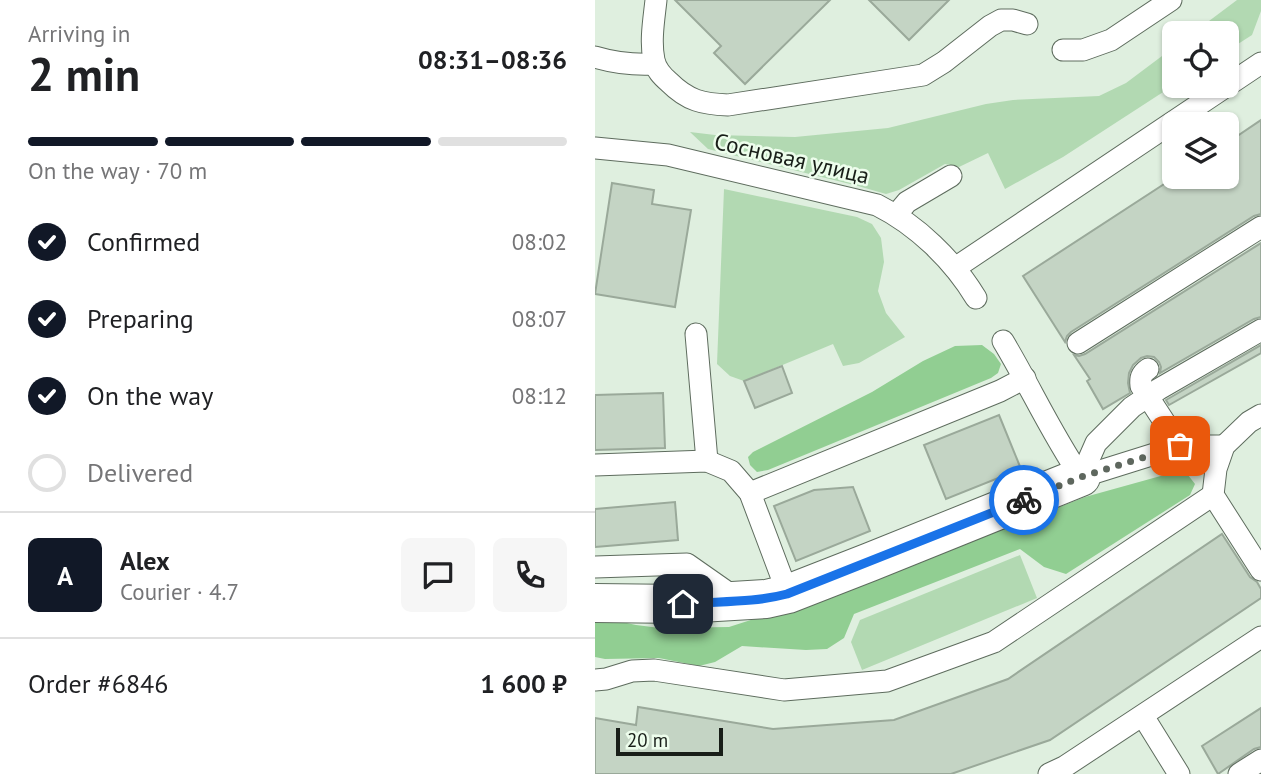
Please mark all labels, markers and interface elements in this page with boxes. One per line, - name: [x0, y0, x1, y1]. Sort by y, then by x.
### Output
- text: Arriving in: [28, 19, 130, 48]
- map controls: [1162, 21, 1239, 189]
- button: locate: [1162, 21, 1239, 98]
- text: 08:31–08:36: [418, 43, 567, 76]
- text: 2 min: [28, 44, 140, 104]
- button: layers: [1162, 112, 1239, 189]
- street label: Сосновая улица: [712, 126, 872, 190]
- text: On the way · 70 m: [28, 156, 207, 185]
- icon: check: [28, 223, 66, 261]
- text: Confirmed: [87, 225, 200, 258]
- text: 08:02: [512, 227, 567, 256]
- icon: check: [28, 300, 66, 338]
- text: Preparing: [87, 302, 194, 335]
- text: 08:07: [512, 304, 567, 333]
- icon: check: [28, 377, 66, 415]
- text: On the way: [87, 379, 213, 412]
- text: 08:12: [512, 381, 567, 410]
- pin: [1150, 416, 1210, 476]
- icon: bag: [1161, 427, 1199, 465]
- text: Delivered: [87, 456, 193, 489]
- courier: [989, 465, 1059, 535]
- icon: bike: [1005, 481, 1043, 519]
- button: chat: [401, 538, 475, 612]
- button: phone: [493, 538, 567, 612]
- text: Alex: [120, 544, 170, 577]
- text: A: [57, 559, 73, 592]
- pin: [653, 574, 713, 634]
- text: Courier · 4.7: [120, 577, 239, 606]
- icon: home: [664, 585, 702, 623]
- text: Order #6846: [28, 667, 168, 700]
- text: 1 600 ₽: [480, 667, 567, 700]
- scale bar: [616, 725, 723, 757]
- text: 20 m: [627, 728, 668, 752]

